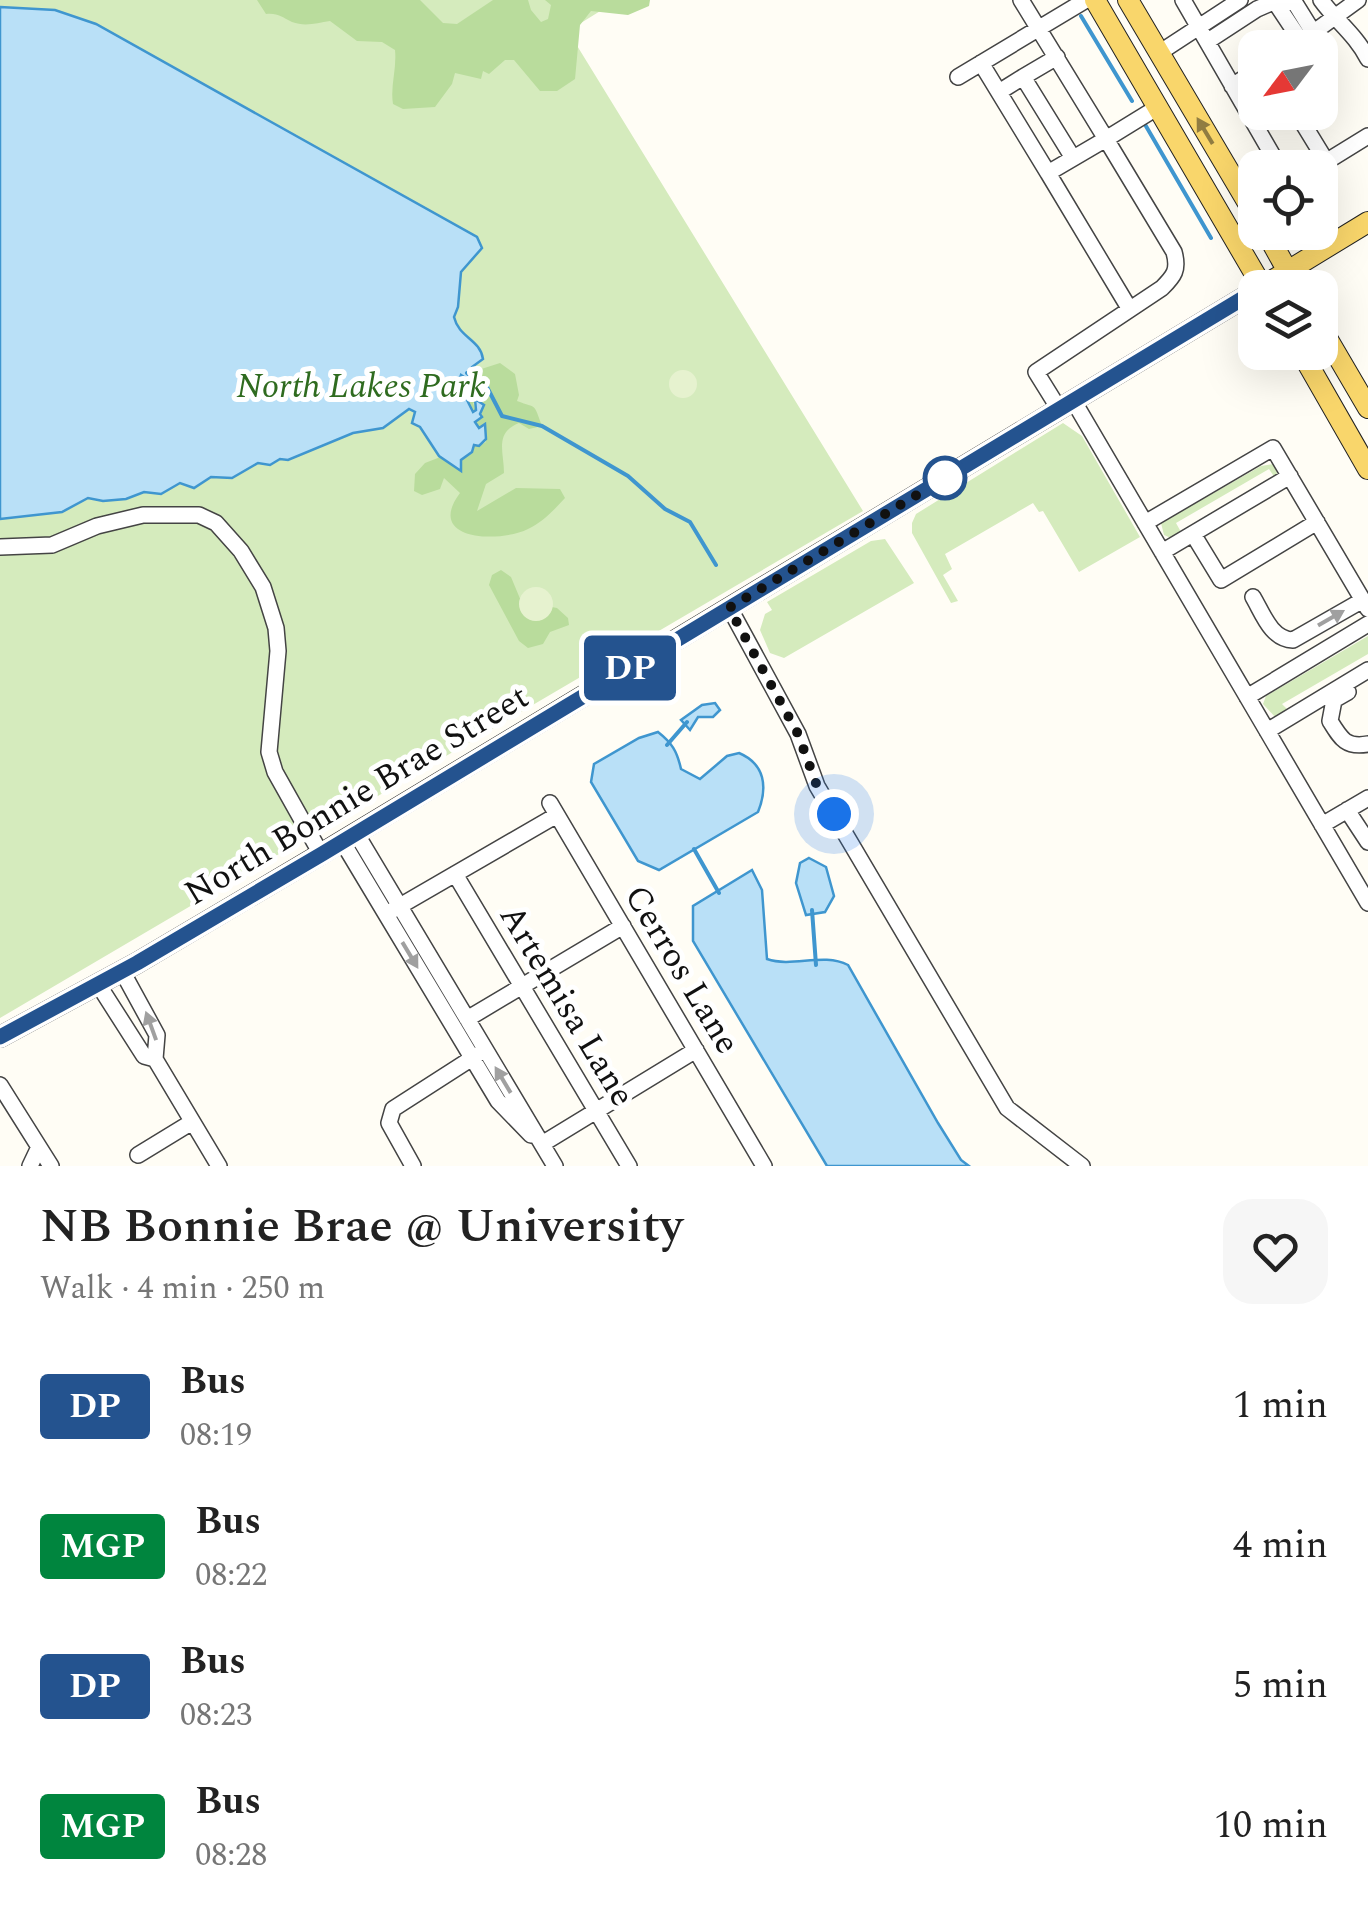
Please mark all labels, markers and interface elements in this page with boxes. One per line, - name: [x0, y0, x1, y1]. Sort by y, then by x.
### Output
- north arrow: [1238, 30, 1338, 130]
- map controls: [1238, 30, 1338, 370]
- one-way arrow: [1197, 117, 1214, 145]
- button: locate: [1238, 150, 1338, 250]
- button: layers: [1238, 270, 1338, 370]
- park label: North Lakes Park: [236, 360, 486, 413]
- unlabelled marker: [924, 457, 966, 499]
- one-way arrow: [1317, 610, 1345, 627]
- line badge: DP: [585, 636, 675, 700]
- text: DP: [604, 642, 656, 695]
- street label: North Bonnie Brae Street: [174, 671, 539, 919]
- your location: [809, 789, 859, 839]
- street label: Cerros Lane: [610, 875, 753, 1065]
- street label: Artemisa Lane: [485, 894, 648, 1117]
- one-way arrow: [401, 941, 418, 969]
- one-way arrow: [142, 1011, 157, 1041]
- one-way arrow: [495, 1066, 513, 1094]
- text: NB Bonnie Brae @ University: [40, 1190, 683, 1263]
- button: heart: [1223, 1199, 1328, 1304]
- text: Walk · 4 min · 250 m: [40, 1264, 325, 1313]
- text: Bus: [180, 1353, 246, 1411]
- text: 1 min: [1233, 1377, 1328, 1435]
- text: DP: [69, 1380, 121, 1433]
- text: 08:19: [180, 1411, 252, 1460]
- text: Bus: [195, 1493, 261, 1551]
- text: 4 min: [1233, 1517, 1328, 1575]
- text: MGP: [60, 1520, 145, 1573]
- text: 08:22: [195, 1551, 267, 1600]
- text: Bus: [180, 1633, 246, 1691]
- text: 5 min: [1233, 1657, 1328, 1715]
- text: DP: [69, 1660, 121, 1713]
- text: 08:23: [180, 1691, 252, 1740]
- text: Bus: [195, 1773, 261, 1831]
- text: 10 min: [1214, 1797, 1328, 1855]
- text: MGP: [60, 1800, 145, 1853]
- text: 08:28: [195, 1831, 267, 1880]

